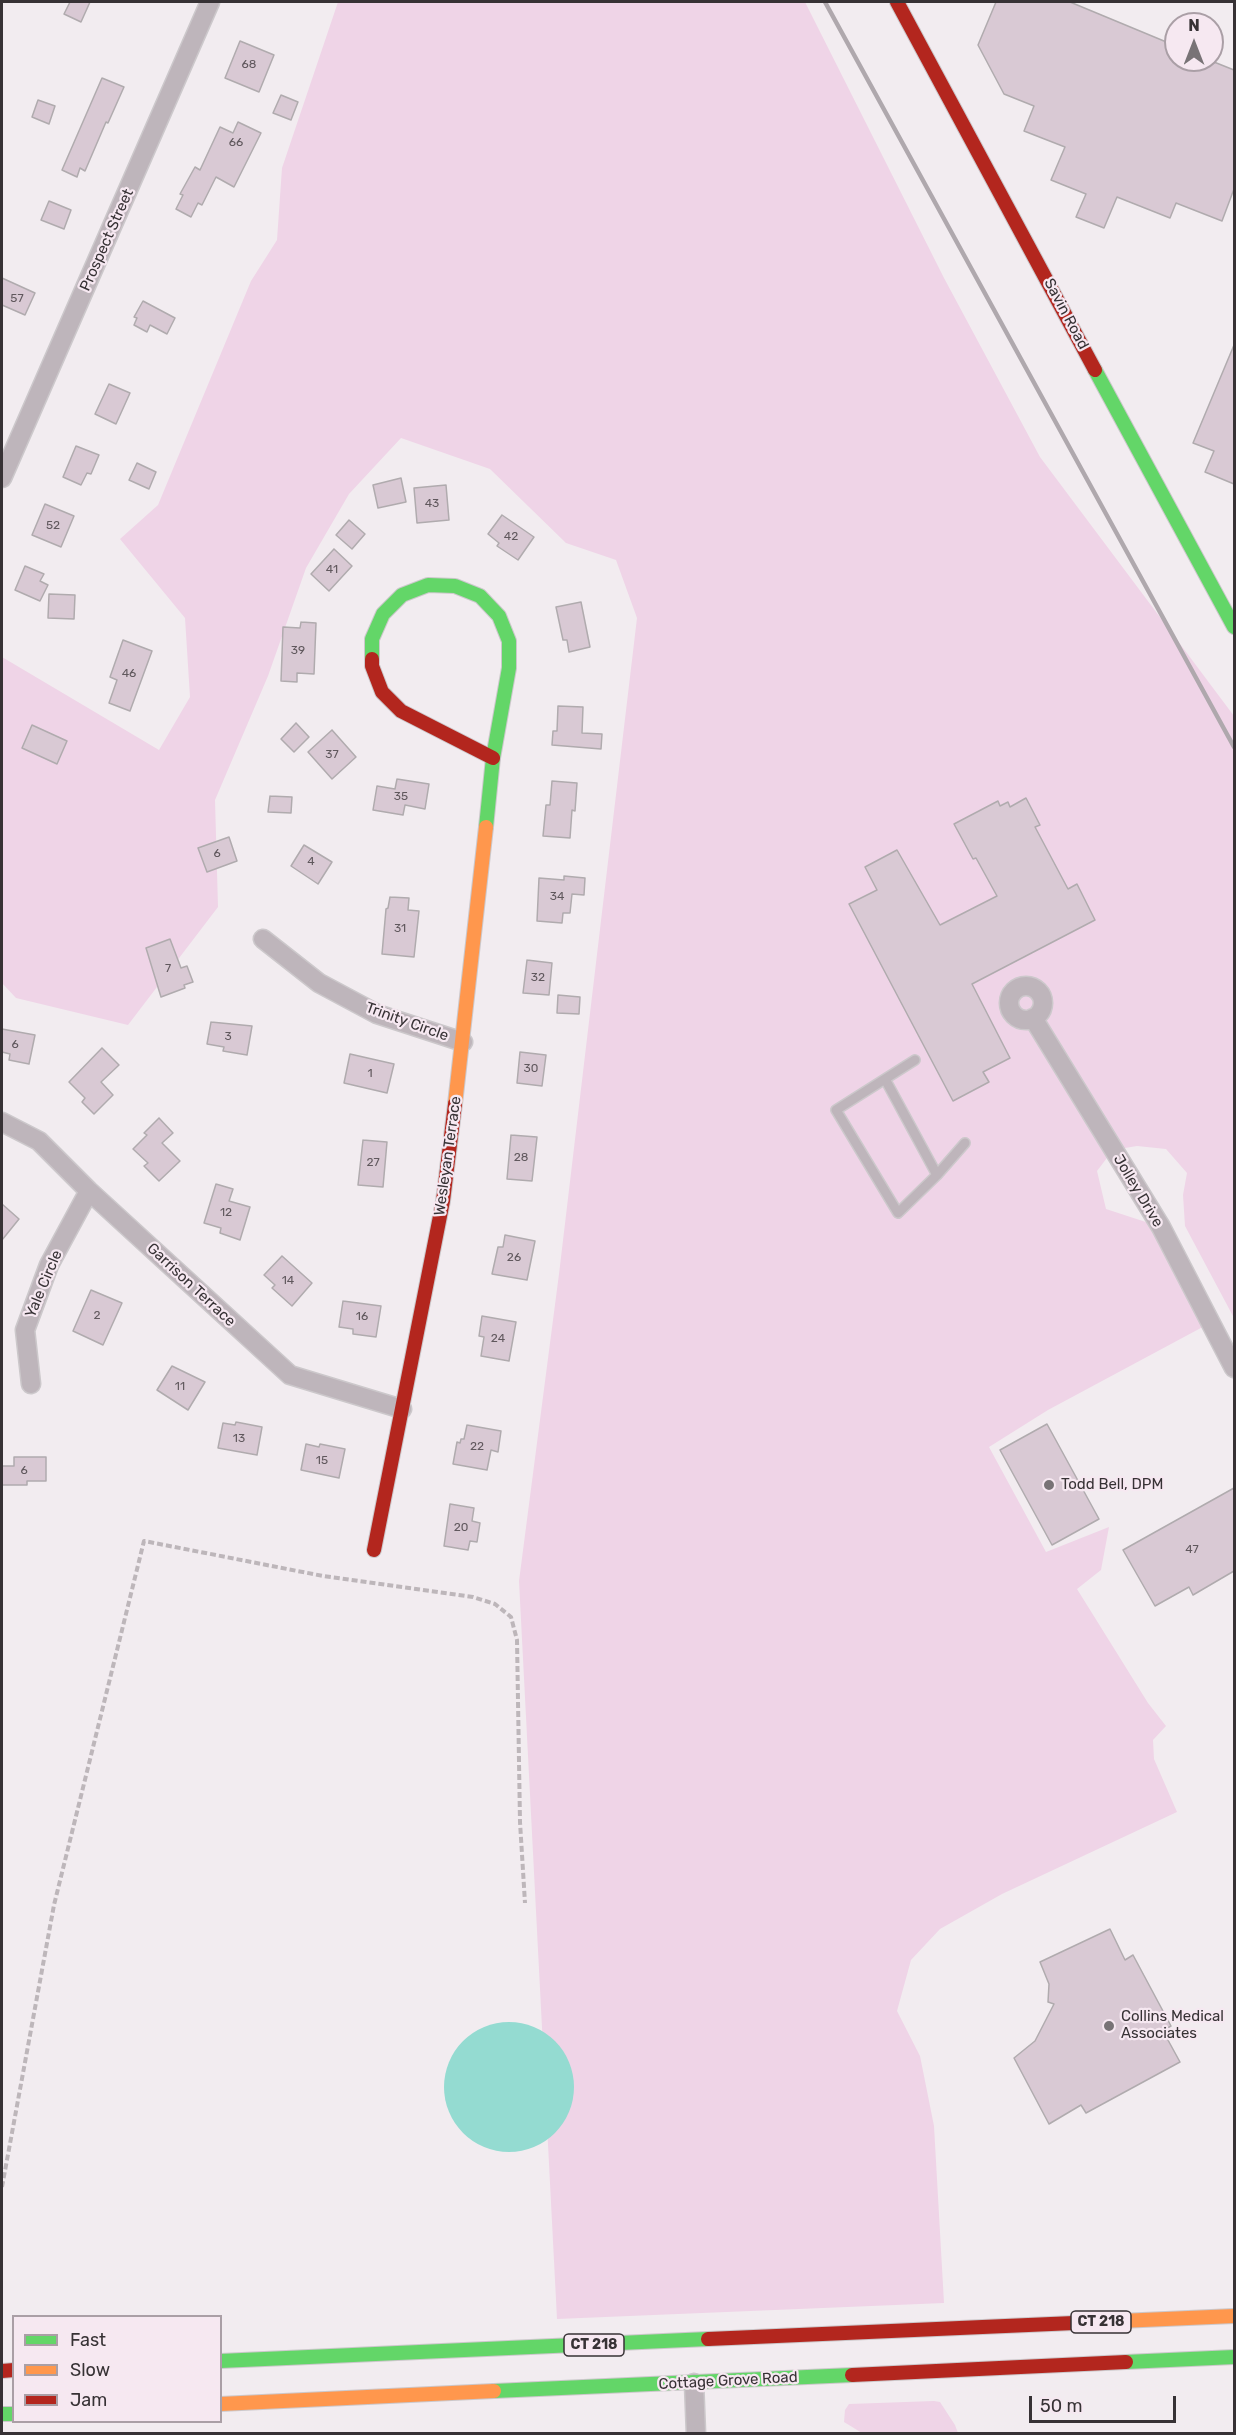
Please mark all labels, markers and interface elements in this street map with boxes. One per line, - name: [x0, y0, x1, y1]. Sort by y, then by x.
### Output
- north arrow: [1164, 12, 1224, 72]
- text: N: [1188, 16, 1200, 35]
- house number: 68: [242, 58, 256, 72]
- house number: 66: [229, 136, 243, 150]
- street label: Prospect Street: [76, 186, 138, 294]
- street label: Savin Road: [1040, 275, 1092, 353]
- house number: 57: [10, 292, 24, 306]
- house number: 43: [425, 497, 439, 511]
- house number: 52: [46, 519, 60, 533]
- house number: 42: [504, 530, 518, 544]
- house number: 41: [326, 563, 338, 577]
- house number: 39: [291, 644, 305, 658]
- house number: 46: [122, 667, 136, 681]
- house number: 37: [325, 748, 339, 762]
- house number: 35: [394, 790, 408, 804]
- house number: 6: [213, 847, 221, 861]
- house number: 4: [307, 855, 315, 869]
- house number: 34: [550, 890, 564, 904]
- house number: 31: [394, 922, 406, 936]
- house number: 7: [165, 962, 171, 976]
- house number: 32: [531, 971, 545, 985]
- street label: Trinity Circle: [363, 999, 451, 1045]
- house number: 3: [224, 1030, 232, 1044]
- house number: 6: [11, 1038, 19, 1052]
- house number: 30: [524, 1062, 538, 1076]
- house number: 1: [367, 1067, 373, 1081]
- street label: Wesleyan Terrace: [431, 1095, 465, 1217]
- house number: 28: [514, 1151, 528, 1165]
- street label: Jolley Drive: [1109, 1151, 1167, 1231]
- house number: 27: [366, 1156, 380, 1170]
- house number: 12: [220, 1206, 232, 1220]
- street label: Garrison Terrace: [143, 1239, 239, 1331]
- street label: Yale Circle: [22, 1247, 66, 1321]
- house number: 26: [507, 1251, 521, 1265]
- house number: 14: [282, 1274, 294, 1288]
- house number: 2: [93, 1309, 101, 1323]
- house number: 16: [356, 1310, 368, 1324]
- house number: 24: [491, 1332, 505, 1346]
- house number: 11: [175, 1380, 185, 1394]
- house number: 13: [233, 1432, 245, 1446]
- house number: 22: [470, 1440, 484, 1454]
- house number: 15: [316, 1454, 328, 1468]
- house number: 6: [20, 1464, 28, 1478]
- place label: Todd Bell, DPM: [1061, 1476, 1163, 1494]
- marker: Todd Bell, DPM: [1042, 1478, 1056, 1492]
- house number: 20: [454, 1521, 468, 1535]
- house number: 47: [1185, 1543, 1199, 1557]
- place label: Collins Medical Associates: [1121, 2008, 1224, 2043]
- marker: Collins Medical Associates: [1102, 2019, 1116, 2033]
- road number: CT 218: [1071, 2311, 1131, 2333]
- legend: [12, 2315, 222, 2423]
- text: Fast: [70, 2329, 106, 2351]
- road number: CT 218: [564, 2334, 624, 2356]
- text: Slow: [70, 2359, 110, 2381]
- street label: Cottage Grove Road: [658, 2368, 798, 2394]
- scale bar: [1032, 2384, 1179, 2422]
- text: Jam: [70, 2389, 107, 2411]
- text: 50 m: [1040, 2395, 1083, 2417]

